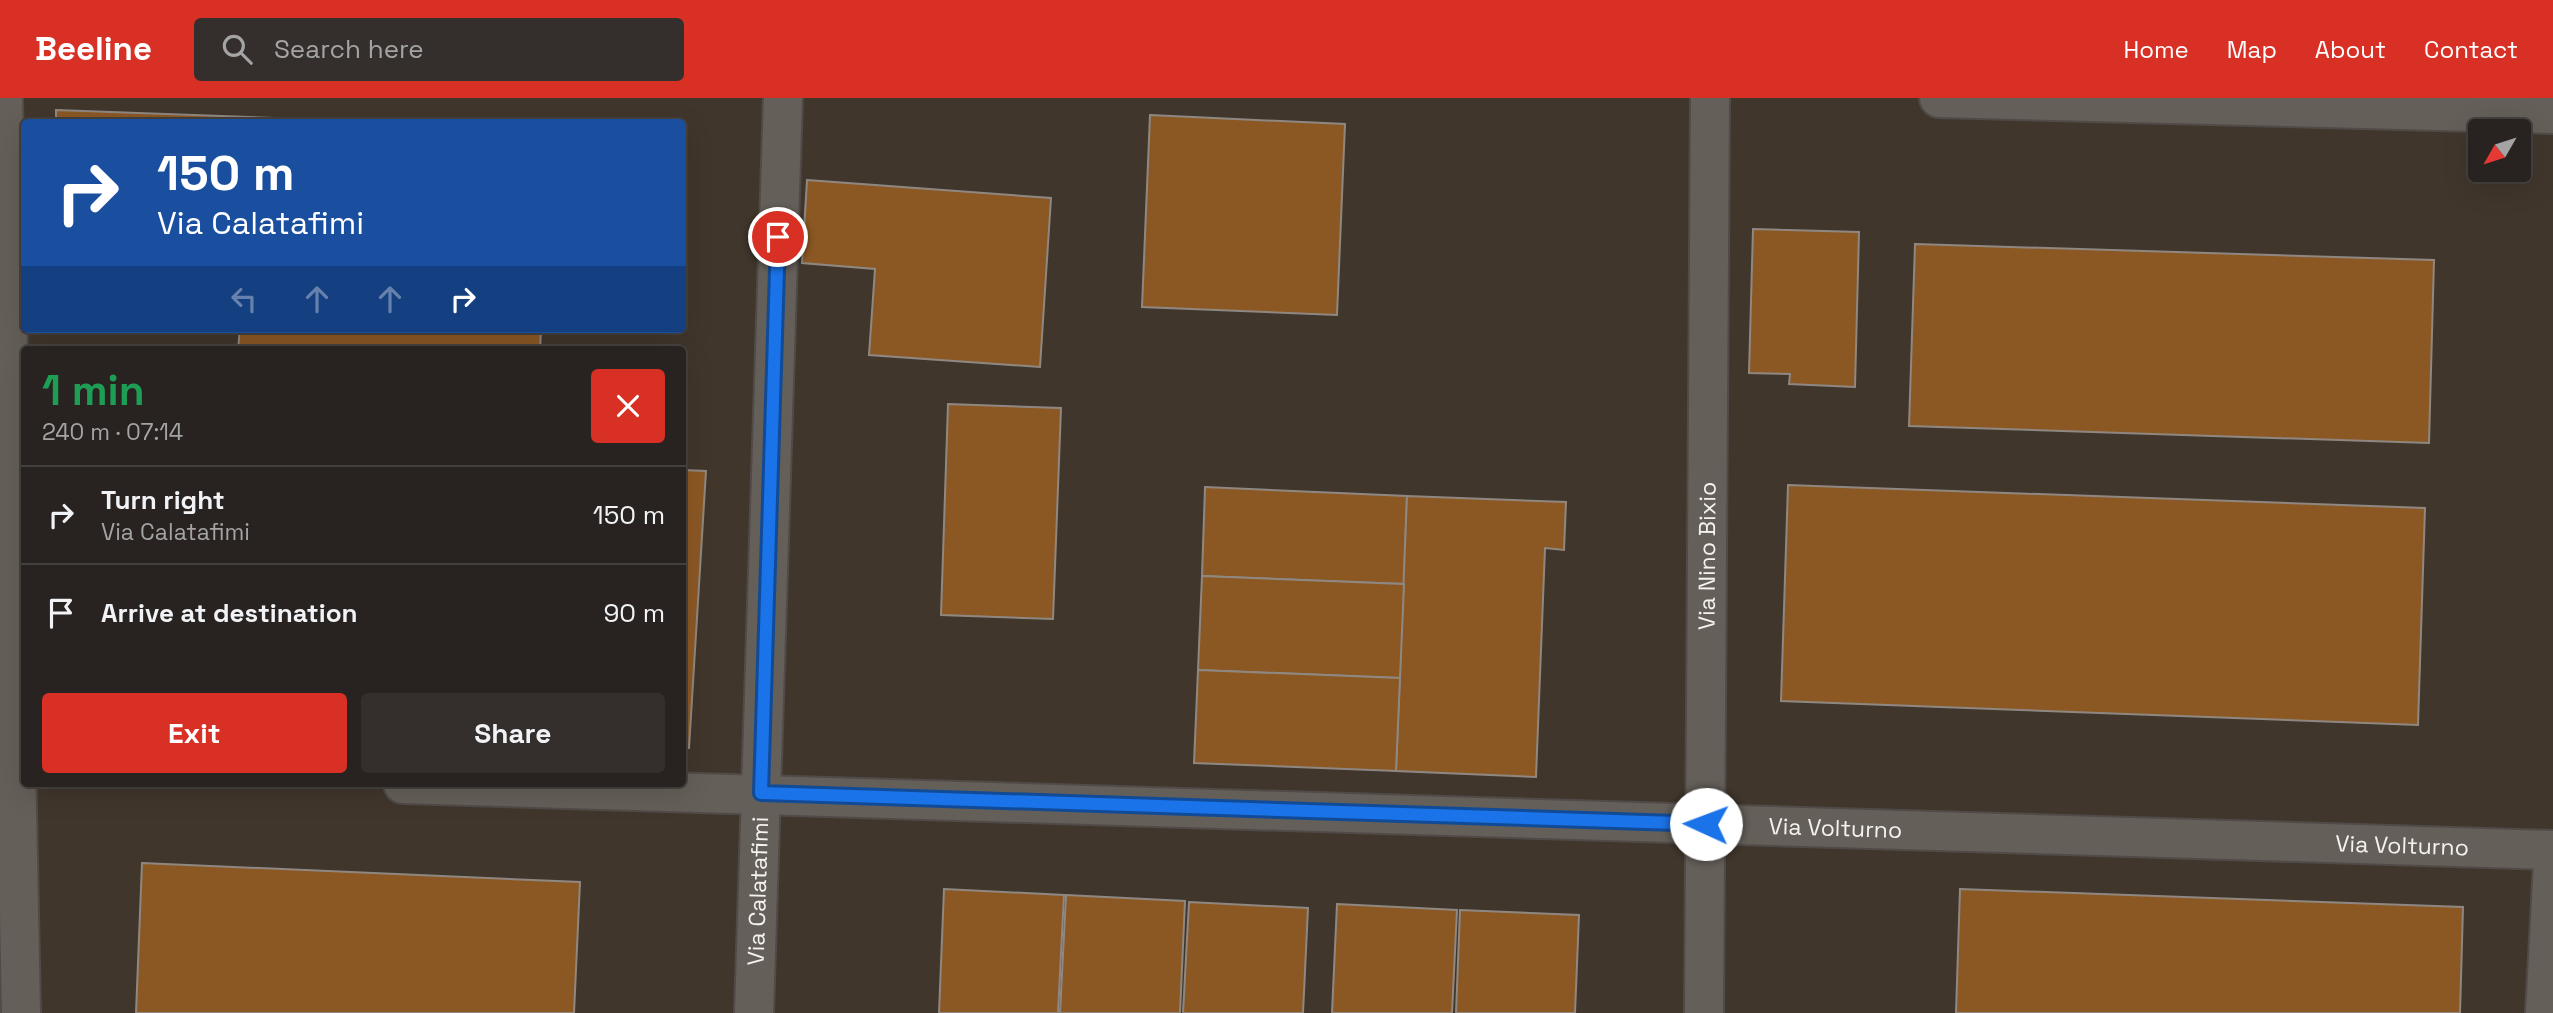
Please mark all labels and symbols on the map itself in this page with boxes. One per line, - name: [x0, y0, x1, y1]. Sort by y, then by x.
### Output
- north arrow: [2468, 119, 2530, 182]
- pin: [748, 207, 808, 267]
- street label: Via Nino Bixio: [1692, 482, 1722, 630]
- position arrow: [1669, 787, 1743, 861]
- street label: Via Volturno: [1768, 811, 1903, 845]
- street label: Via Calatafimi: [741, 816, 775, 966]
- street label: Via Volturno: [2335, 828, 2469, 862]

